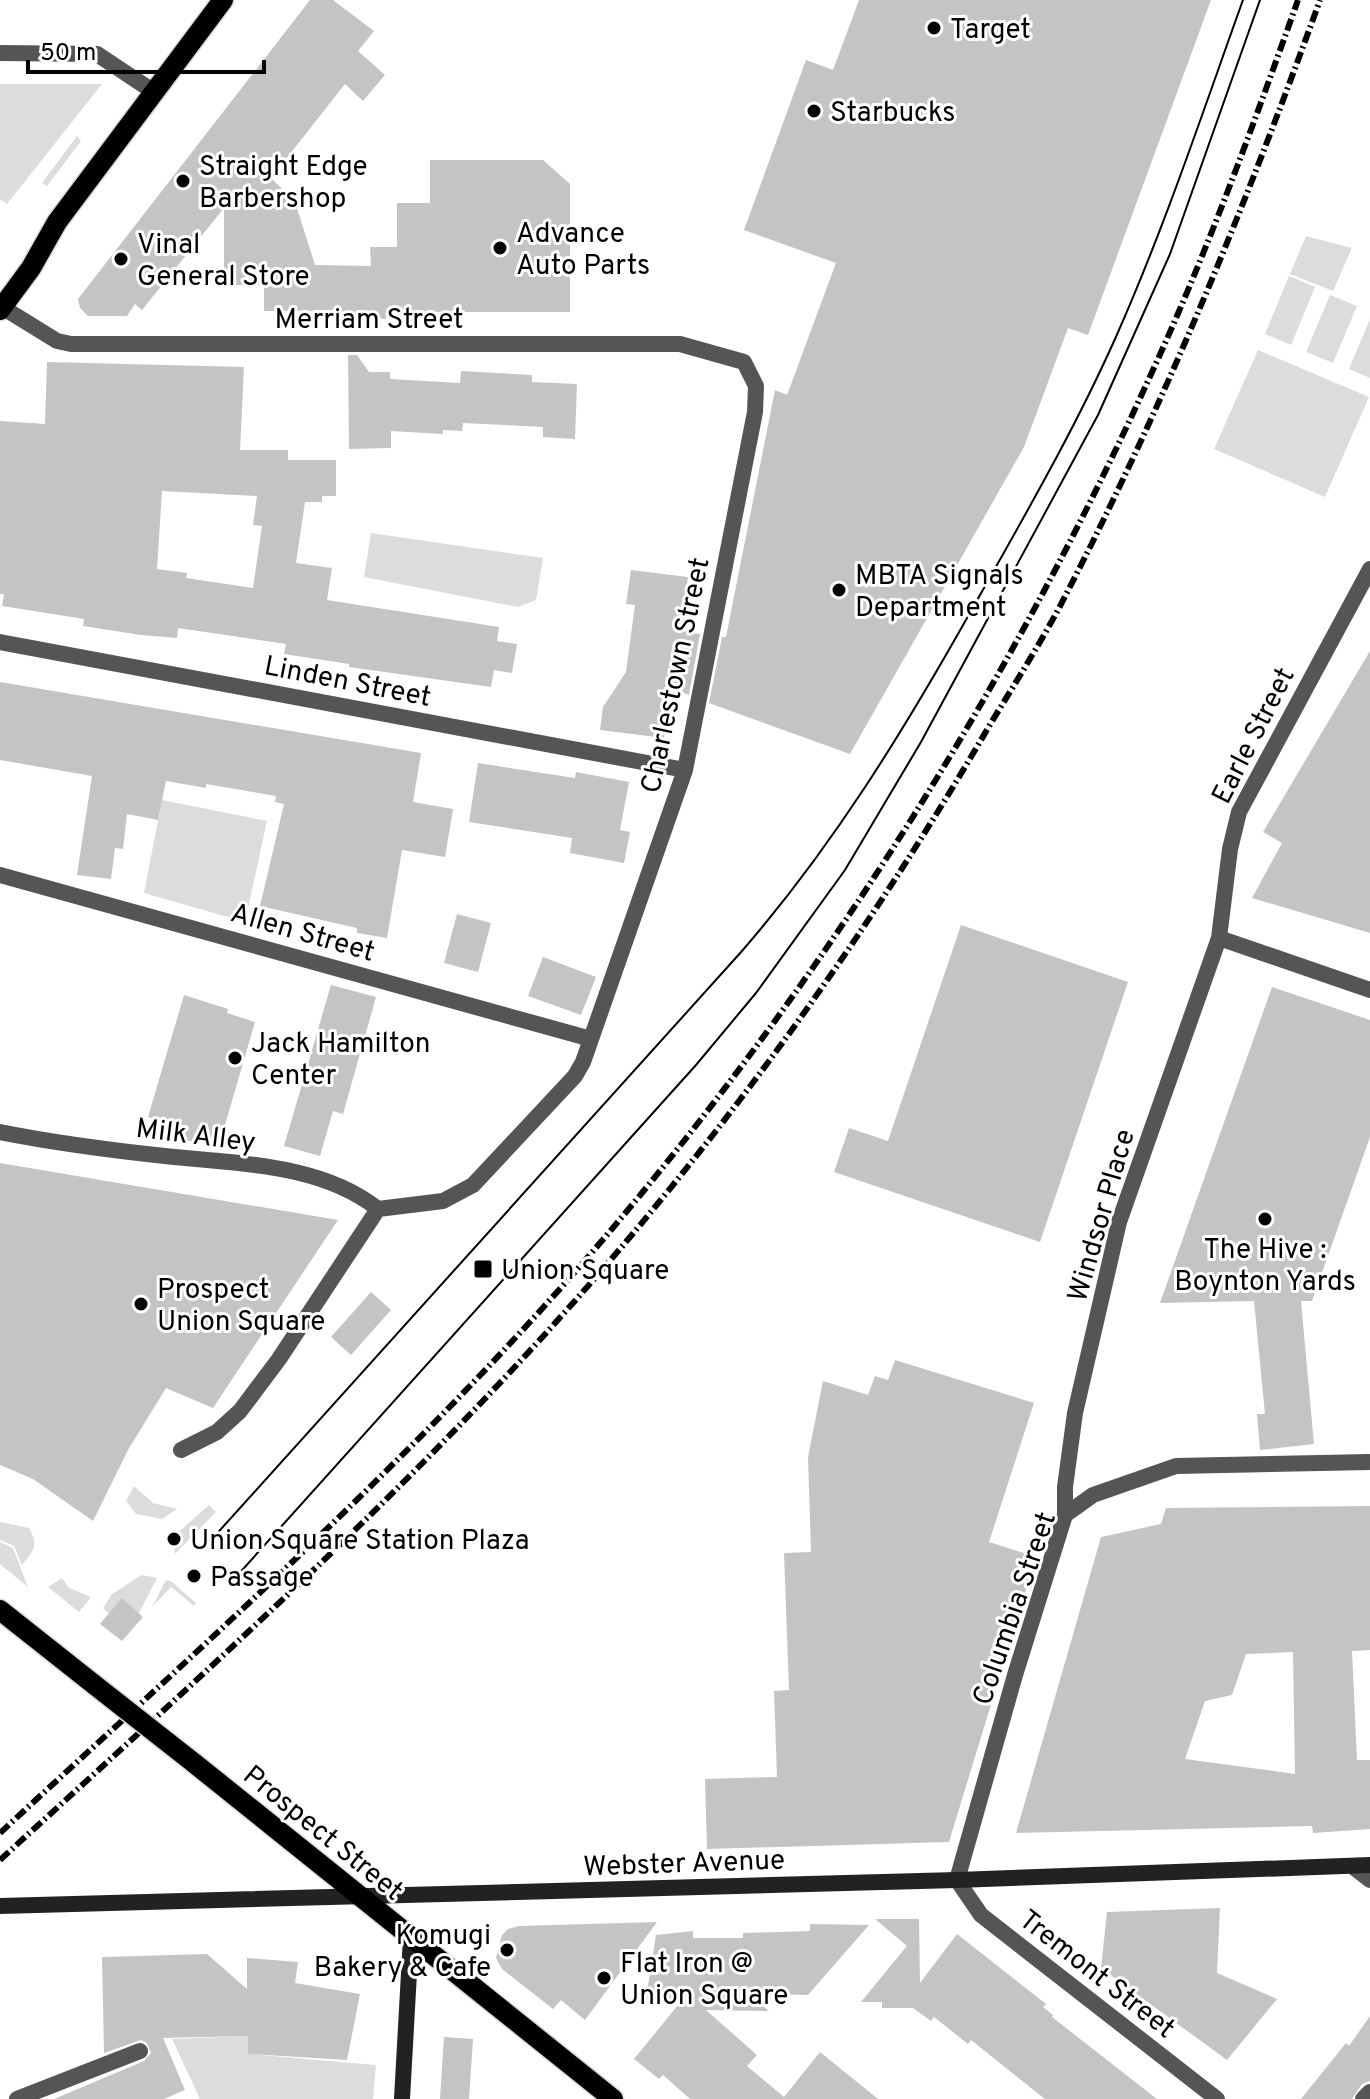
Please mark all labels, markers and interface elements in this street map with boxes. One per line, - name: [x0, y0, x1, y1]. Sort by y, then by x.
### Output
- place label: Target: [950, 13, 1031, 49]
- marker: Target: [925, 19, 943, 37]
- scale bar: [28, 24, 264, 74]
- text: 50 m: [40, 39, 96, 69]
- place label: Starbucks: [830, 96, 955, 132]
- marker: Starbucks: [805, 102, 823, 120]
- place label: Straight Edge Barbershop: [199, 150, 368, 218]
- marker: Straight Edge Barbershop: [174, 172, 192, 190]
- place label: Advance Auto Parts: [516, 217, 650, 285]
- place label: Vinal General Store: [137, 228, 310, 296]
- marker: Advance Auto Parts: [491, 239, 509, 257]
- marker: Vinal General Store: [112, 250, 130, 268]
- street label: Merriam Street: [275, 303, 464, 339]
- street label: Charlestown Street: [634, 555, 719, 797]
- place label: MBTA Signals Department: [855, 559, 1024, 627]
- marker: MBTA Signals Department: [830, 581, 848, 599]
- street label: Linden Street: [261, 649, 434, 717]
- street label: Earle Street: [1205, 662, 1304, 811]
- street label: Allen Street: [226, 896, 378, 972]
- place label: Jack Hamilton Center: [251, 1027, 430, 1095]
- marker: Jack Hamilton Center: [226, 1049, 244, 1067]
- street label: Milk Alley: [134, 1112, 258, 1162]
- street label: Windsor Place: [1061, 1125, 1145, 1306]
- marker: The Hive : Boynton Yards: [1256, 1210, 1274, 1228]
- place label: The Hive : Boynton Yards: [1174, 1233, 1356, 1301]
- place label: Union Square: [501, 1254, 669, 1290]
- marker: Union Square: [472, 1258, 494, 1280]
- place label: Prospect Union Square: [157, 1273, 325, 1341]
- marker: Prospect Union Square: [132, 1295, 150, 1313]
- street label: Columbia Street: [966, 1508, 1066, 1710]
- place label: Union Square Station Plaza: [190, 1524, 530, 1560]
- marker: Union Square Station Plaza: [165, 1530, 183, 1548]
- place label: Passage: [210, 1561, 314, 1597]
- marker: Passage: [185, 1567, 203, 1585]
- street label: Prospect Street: [235, 1759, 410, 1910]
- street label: Webster Avenue: [583, 1843, 786, 1887]
- street label: Tremont Street: [1011, 1903, 1182, 2048]
- place label: Komugi Bakery & Cafe: [314, 1919, 491, 1987]
- marker: Komugi Bakery & Cafe: [498, 1941, 516, 1959]
- place label: Flat Iron @ Union Square: [620, 1947, 788, 2015]
- marker: Flat Iron @ Union Square: [595, 1969, 613, 1987]

